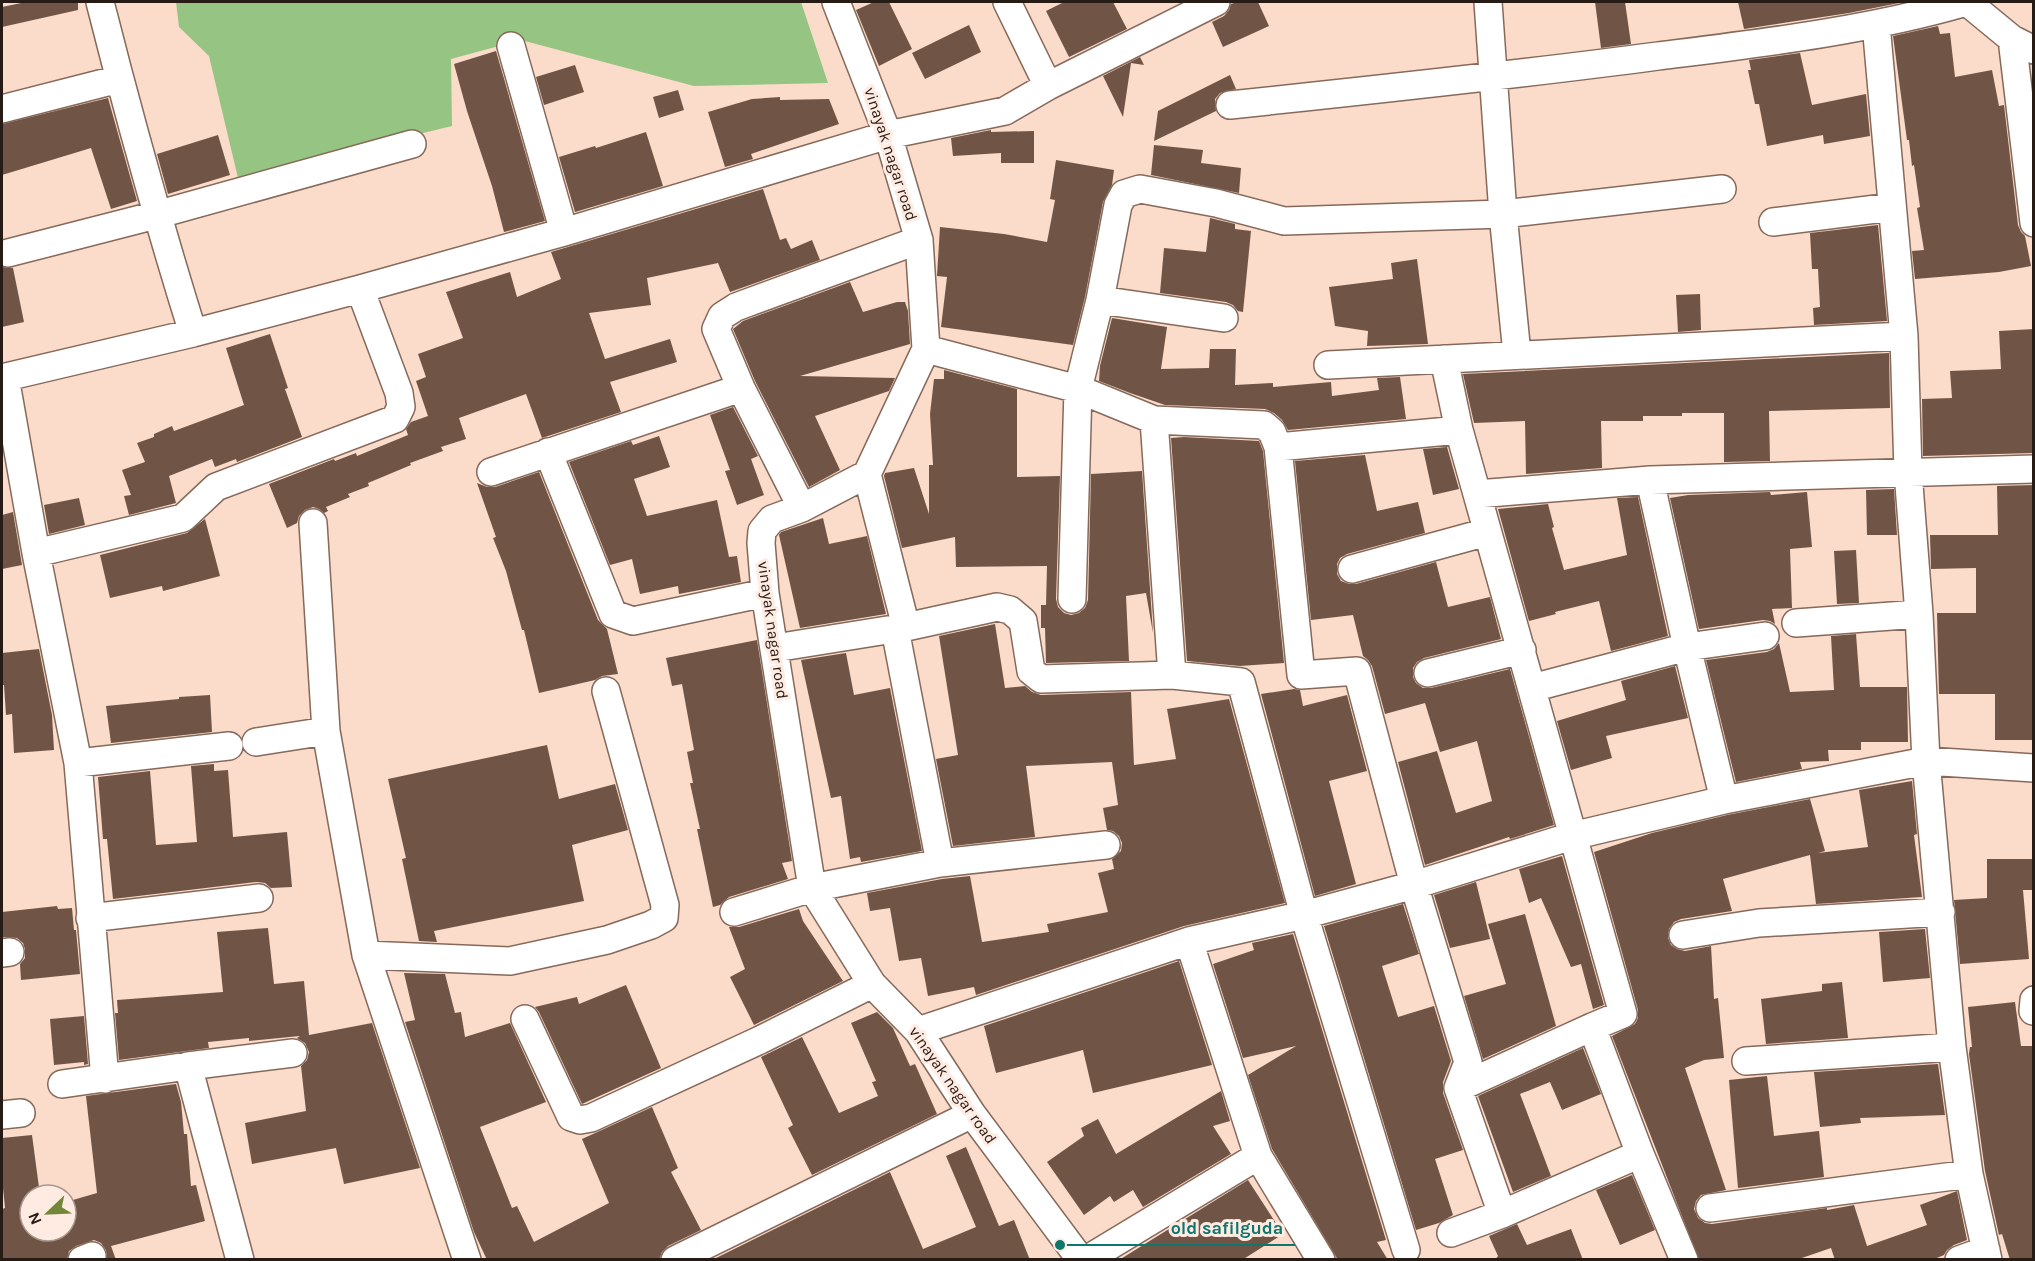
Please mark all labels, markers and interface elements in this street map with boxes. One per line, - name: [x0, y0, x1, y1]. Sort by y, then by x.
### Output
- street label: vinayak nagar road: [860, 85, 922, 223]
- street label: vinayak nagar road: [754, 560, 792, 700]
- street label: vinayak nagar road: [905, 1023, 1001, 1147]
- north arrow: [18, 1183, 78, 1243]
- callout: old safilguda: [1159, 1209, 1295, 1245]
- text: N: [24, 1210, 46, 1228]
- text: old safilguda: [1171, 1217, 1283, 1239]

